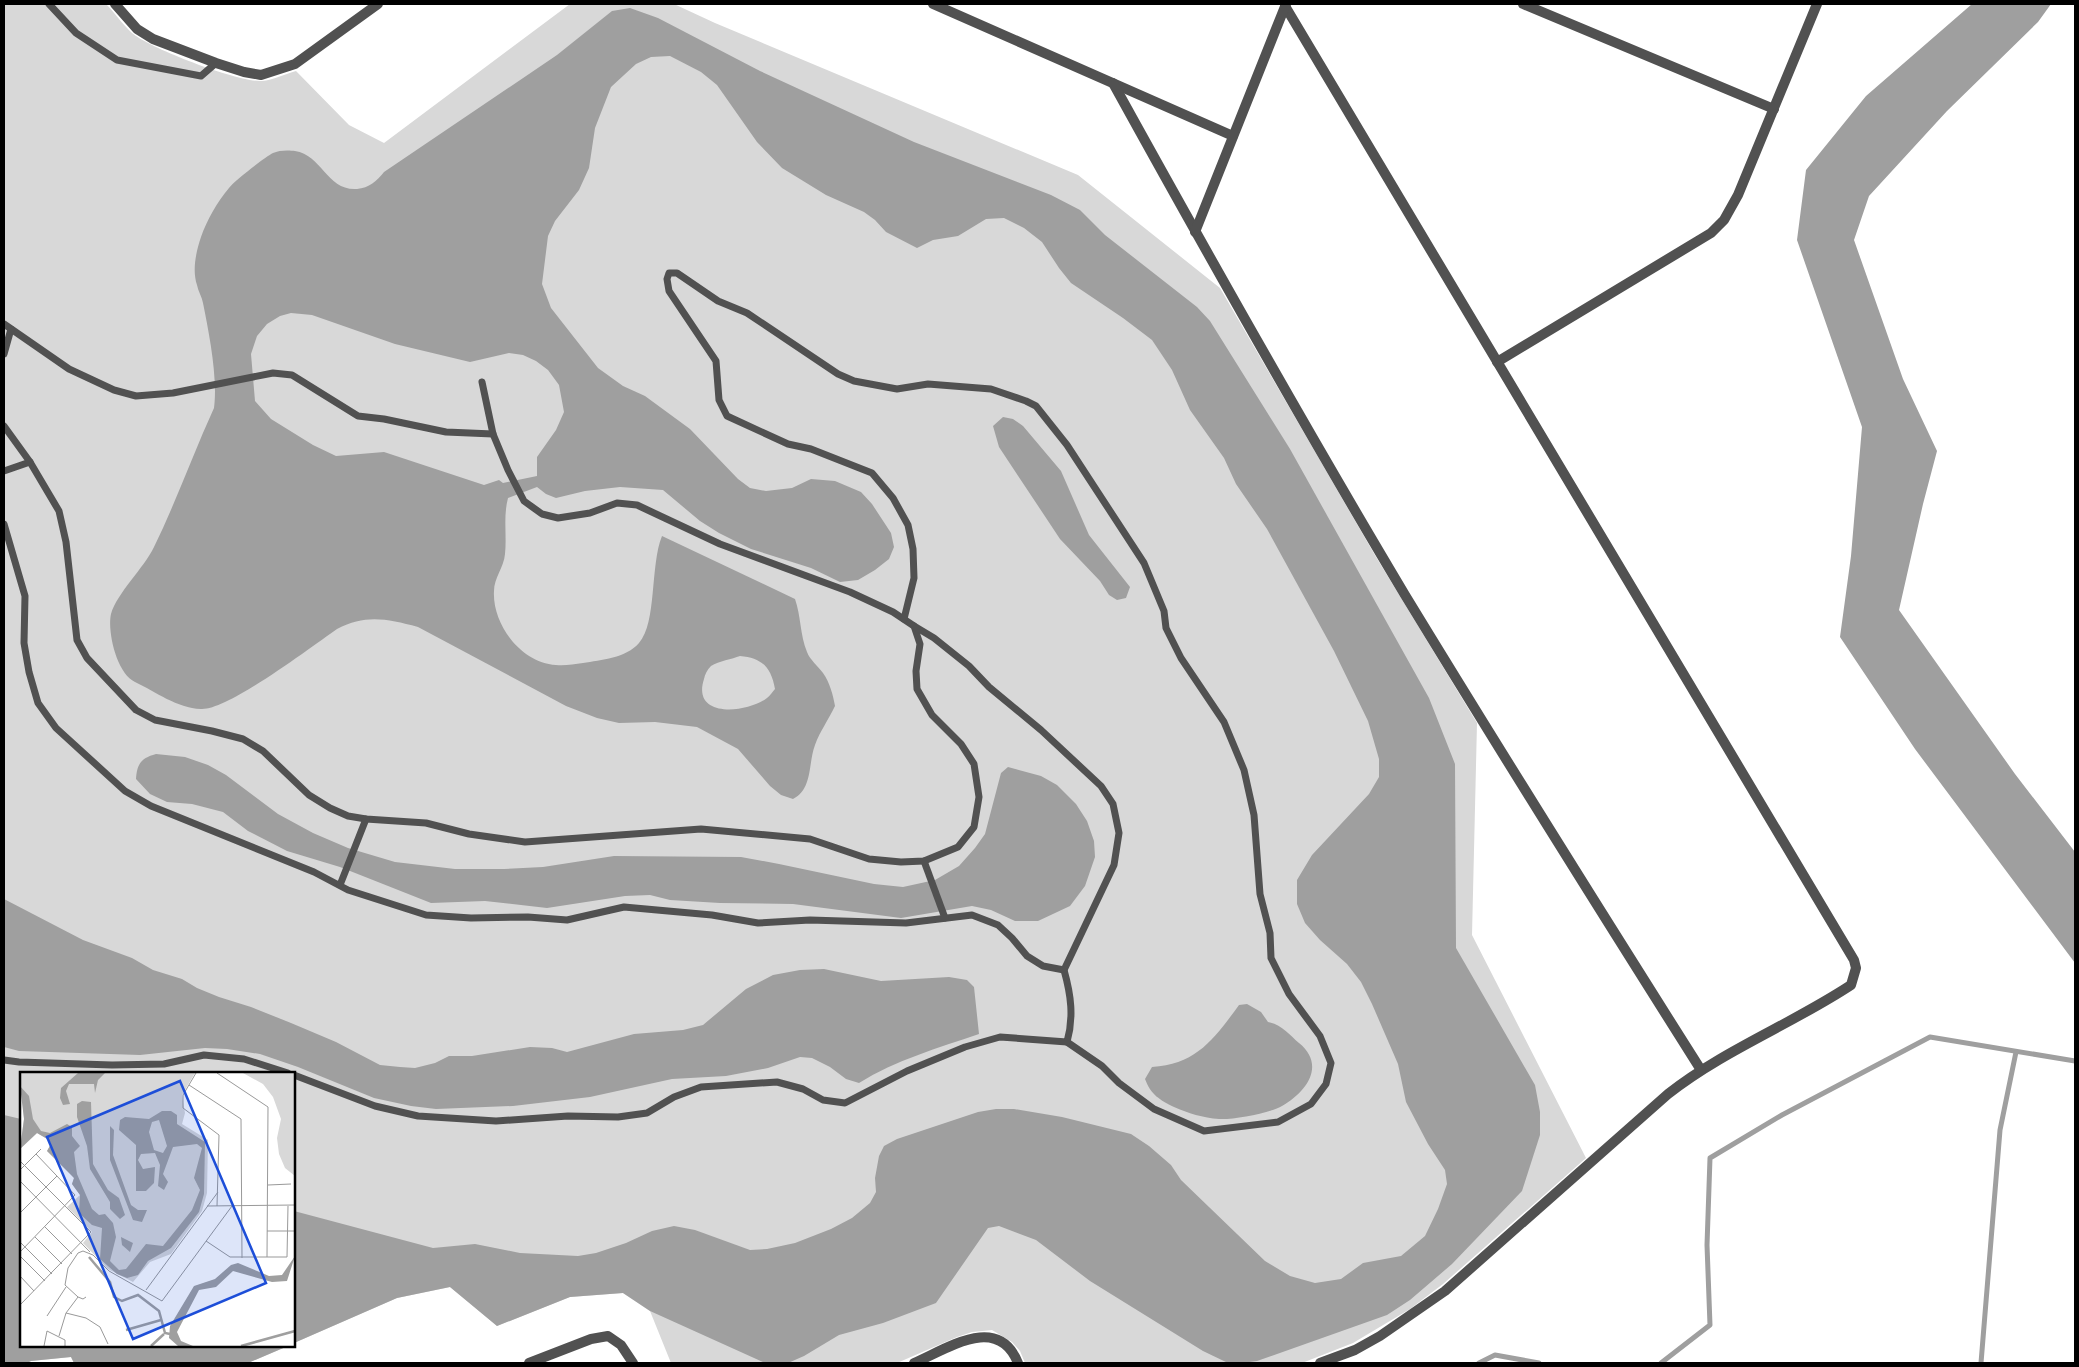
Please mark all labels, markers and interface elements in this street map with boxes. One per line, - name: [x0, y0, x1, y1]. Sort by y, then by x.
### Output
- inset map: [20, 1072, 295, 1347]

